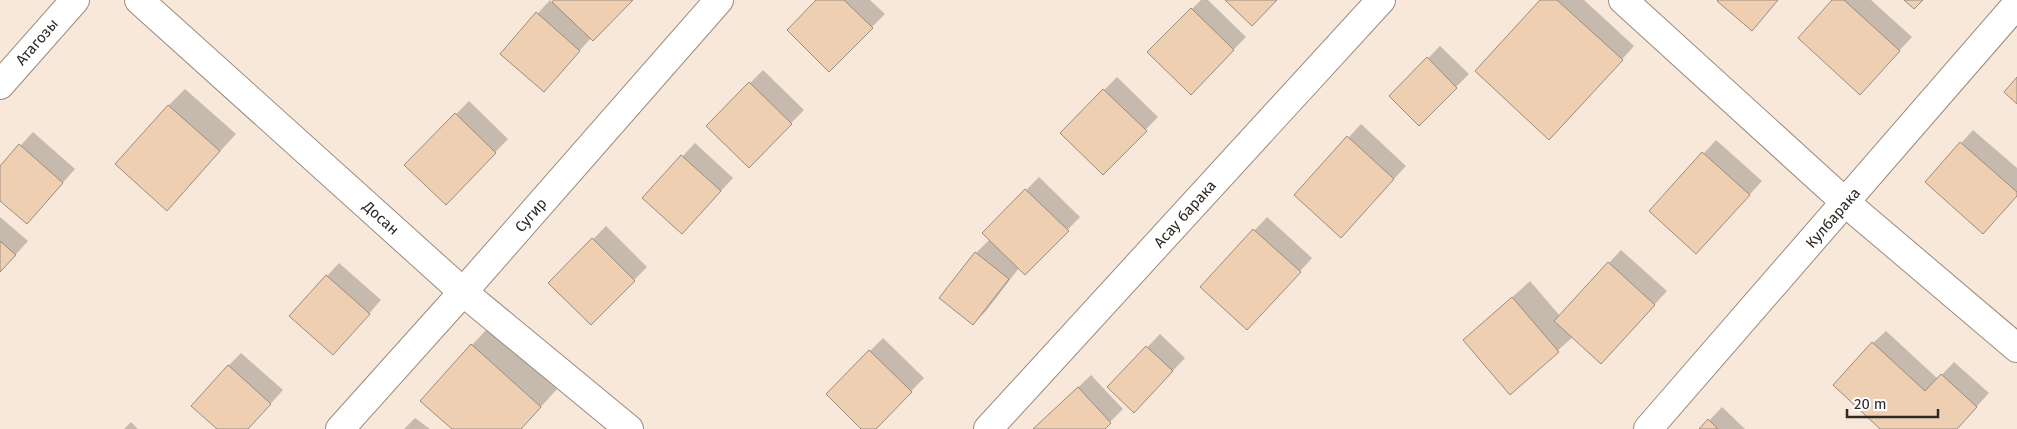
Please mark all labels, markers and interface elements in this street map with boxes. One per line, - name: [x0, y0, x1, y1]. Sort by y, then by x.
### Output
- street label: Атагозы: [12, 15, 62, 69]
- street label: Асау барака: [1150, 177, 1220, 251]
- street label: Кулбарака: [1802, 184, 1864, 252]
- street label: Сугир: [511, 194, 551, 236]
- street label: Досан: [359, 197, 403, 239]
- scale bar: [1847, 386, 1938, 418]
- text: 20 m: [1854, 395, 1887, 413]

